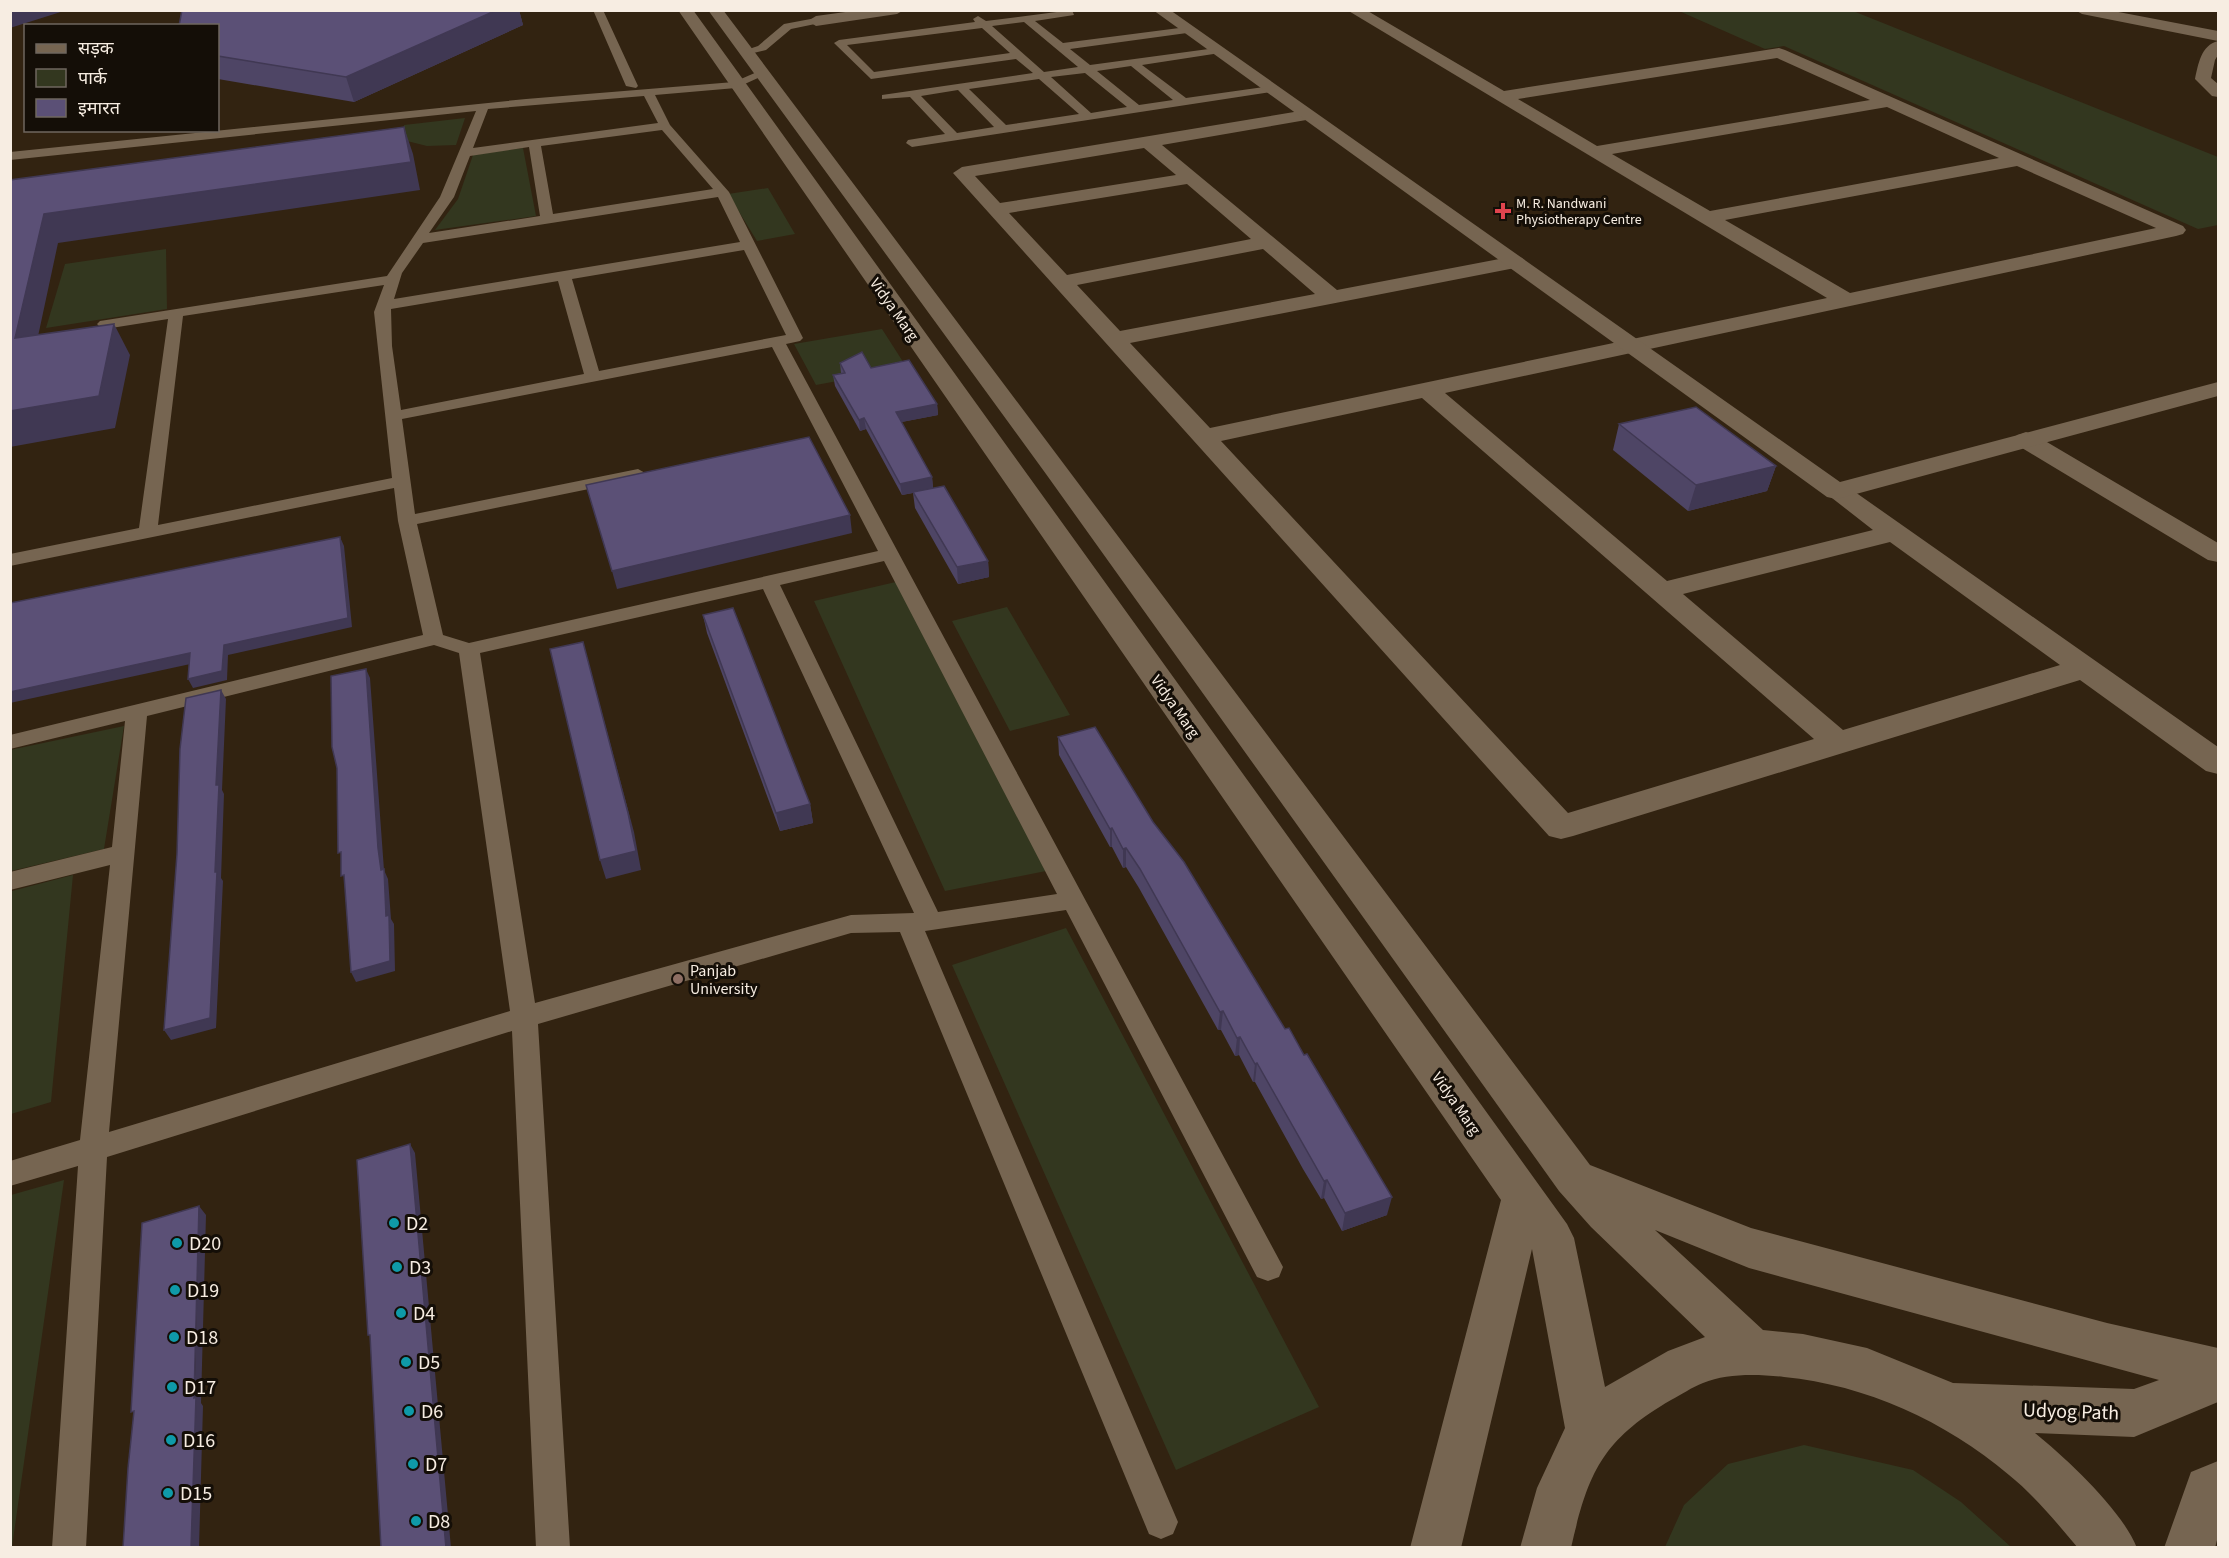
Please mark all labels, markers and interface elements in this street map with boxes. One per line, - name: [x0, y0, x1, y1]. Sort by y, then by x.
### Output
- legend: [24, 24, 219, 132]
- text: सड़क: [78, 36, 115, 61]
- text: पार्क: [78, 66, 108, 91]
- text: इमारत: [78, 96, 121, 121]
- place label: M. R. Nandwani Physiotherapy Centre: [1516, 194, 1642, 230]
- marker: M. R. Nandwani Physiotherapy Centre: [1494, 202, 1512, 220]
- street label: Vidya Marg: [864, 274, 924, 346]
- street label: Vidya Marg: [1145, 671, 1205, 743]
- place label: Panjab University: [690, 960, 758, 1000]
- marker: Panjab University: [671, 972, 685, 986]
- street label: Vidya Marg: [1426, 1068, 1486, 1140]
- place label: D2: [406, 1210, 428, 1238]
- marker: D2: [387, 1216, 401, 1230]
- place label: D20: [189, 1230, 221, 1258]
- marker: D20: [170, 1236, 184, 1250]
- place label: D3: [409, 1254, 431, 1282]
- marker: D3: [390, 1260, 404, 1274]
- place label: D19: [187, 1277, 219, 1305]
- marker: D19: [168, 1283, 182, 1297]
- place label: D4: [413, 1300, 435, 1328]
- marker: D4: [394, 1306, 408, 1320]
- place label: D18: [186, 1324, 218, 1352]
- marker: D18: [167, 1330, 181, 1344]
- place label: D5: [418, 1349, 440, 1377]
- marker: D5: [399, 1355, 413, 1369]
- place label: D17: [184, 1374, 216, 1402]
- marker: D17: [165, 1380, 179, 1394]
- street label: Udyog Path: [2022, 1396, 2119, 1428]
- place label: D6: [421, 1398, 443, 1426]
- marker: D6: [402, 1404, 416, 1418]
- place label: D16: [183, 1427, 215, 1455]
- marker: D16: [164, 1433, 178, 1447]
- place label: D7: [425, 1451, 447, 1479]
- marker: D7: [406, 1457, 420, 1471]
- place label: D15: [180, 1480, 212, 1508]
- marker: D15: [161, 1486, 175, 1500]
- place label: D8: [428, 1508, 450, 1536]
- marker: D8: [409, 1514, 423, 1528]

